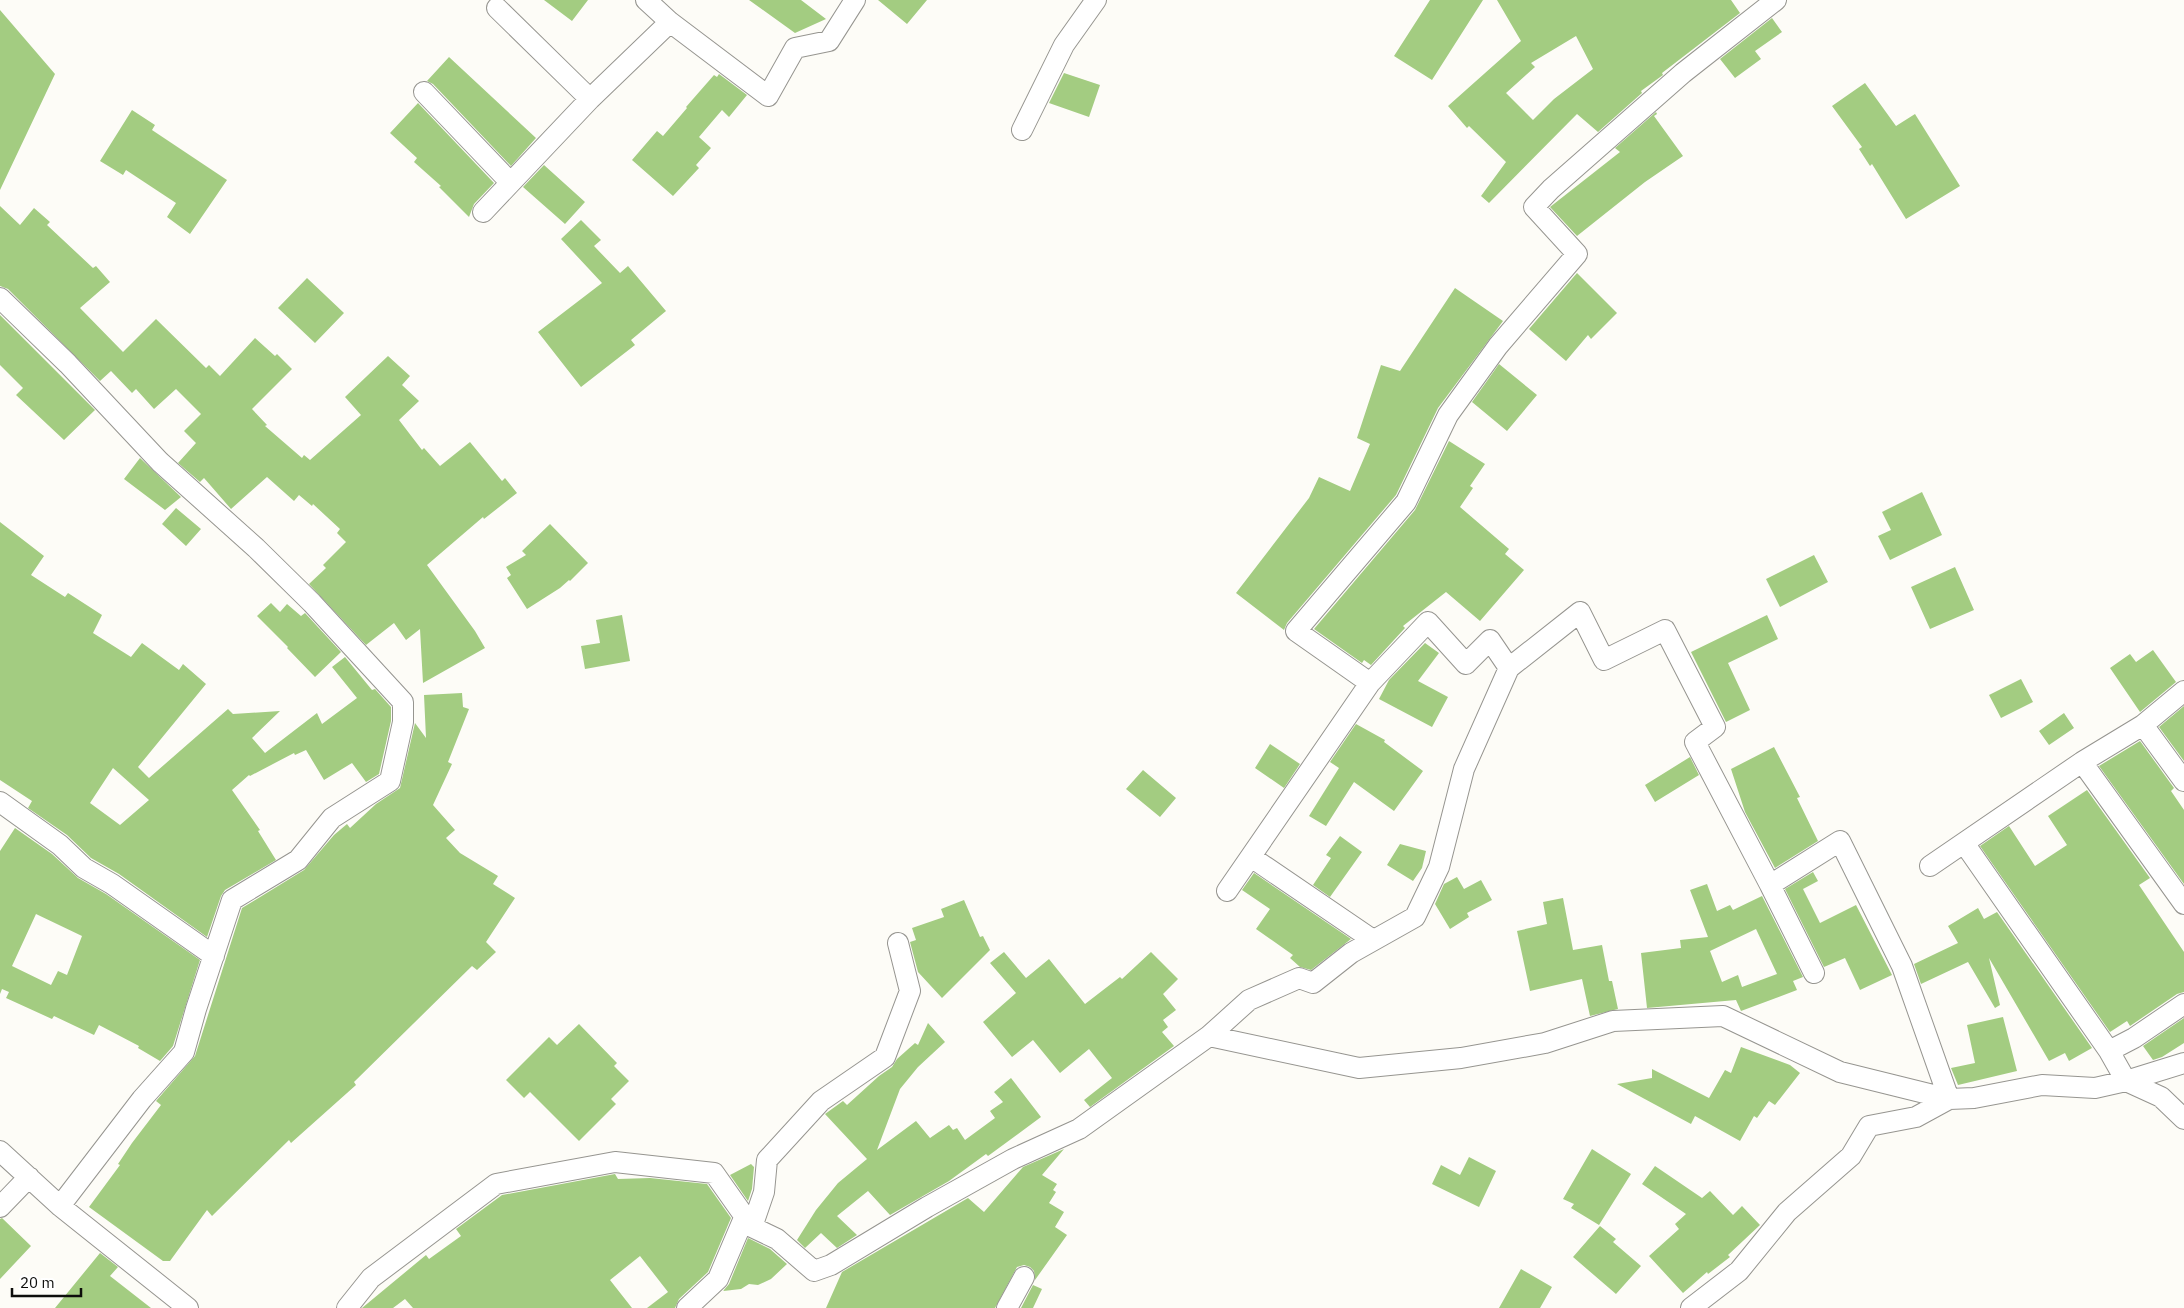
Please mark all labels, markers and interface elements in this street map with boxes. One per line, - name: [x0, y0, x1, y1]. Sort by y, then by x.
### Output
- scale bar: [12, 1266, 81, 1298]
- text: 20 m: [20, 1273, 55, 1292]

